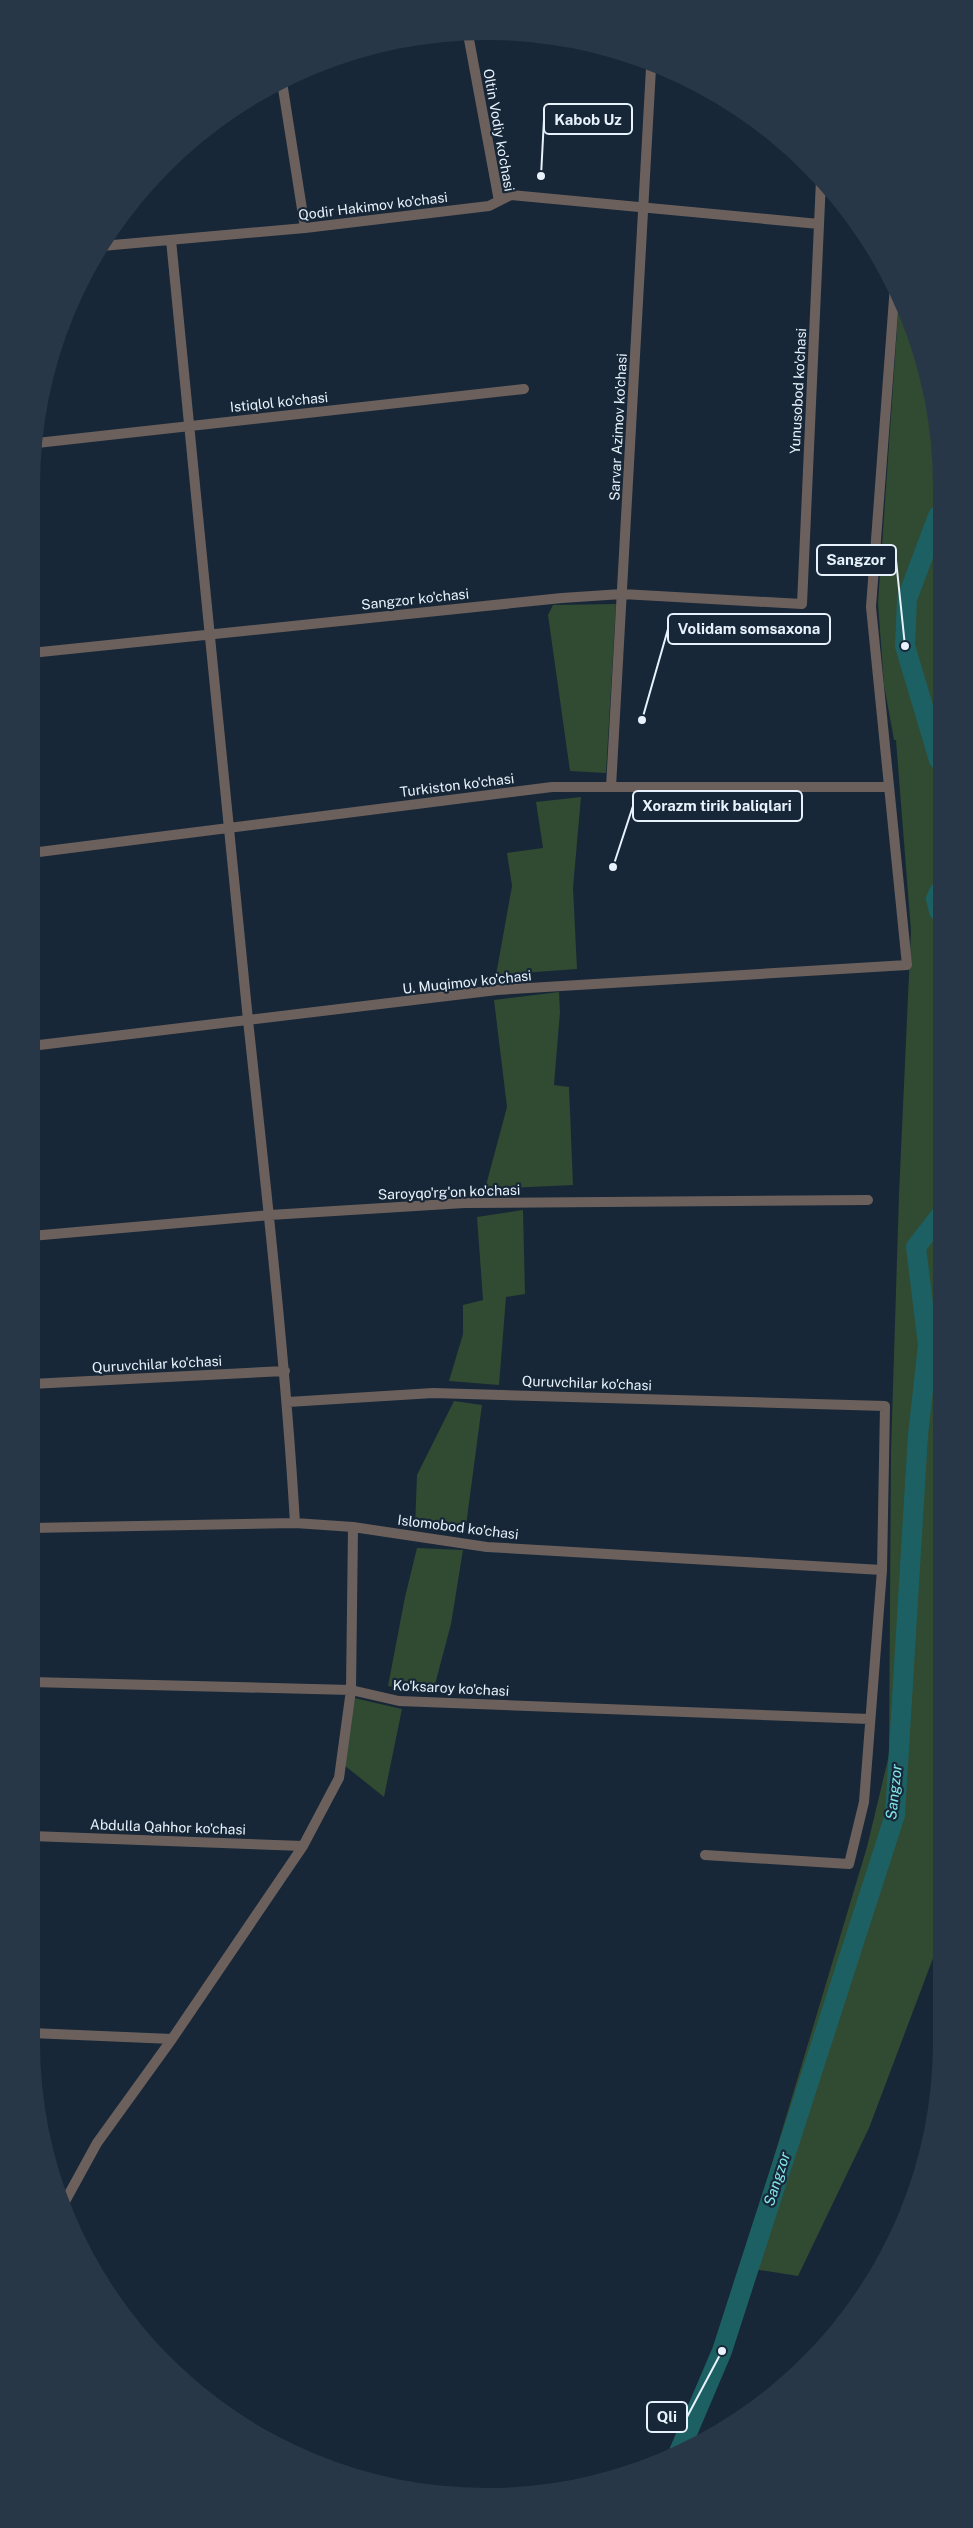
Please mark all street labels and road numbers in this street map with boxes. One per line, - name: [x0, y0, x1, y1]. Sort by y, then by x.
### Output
- street label: Oltin Vodiy ko'chasi: [480, 67, 518, 193]
- street label: Qodir Hakimov ko'chasi: [297, 189, 449, 223]
- street label: Yunusobod ko'chasi: [787, 328, 809, 454]
- street label: Sarvar Azimov ko'chasi: [606, 353, 630, 501]
- street label: Istiqlol ko'chasi: [229, 389, 329, 415]
- street label: Sangzor ko'chasi: [360, 585, 470, 613]
- street label: Turkiston ko'chasi: [399, 770, 515, 800]
- street label: U. Muqimov ko'chasi: [402, 967, 532, 997]
- street label: Saroyqo'rg'on ko'chasi: [377, 1182, 521, 1202]
- street label: Quruvchilar ko'chasi: [92, 1353, 222, 1375]
- street label: Quruvchilar ko'chasi: [522, 1373, 652, 1393]
- street label: Islomobod ko'chasi: [397, 1512, 519, 1542]
- street label: Ko'ksaroy ko'chasi: [392, 1677, 510, 1699]
- street label: Abdulla Qahhor ko'chasi: [90, 1816, 246, 1838]

